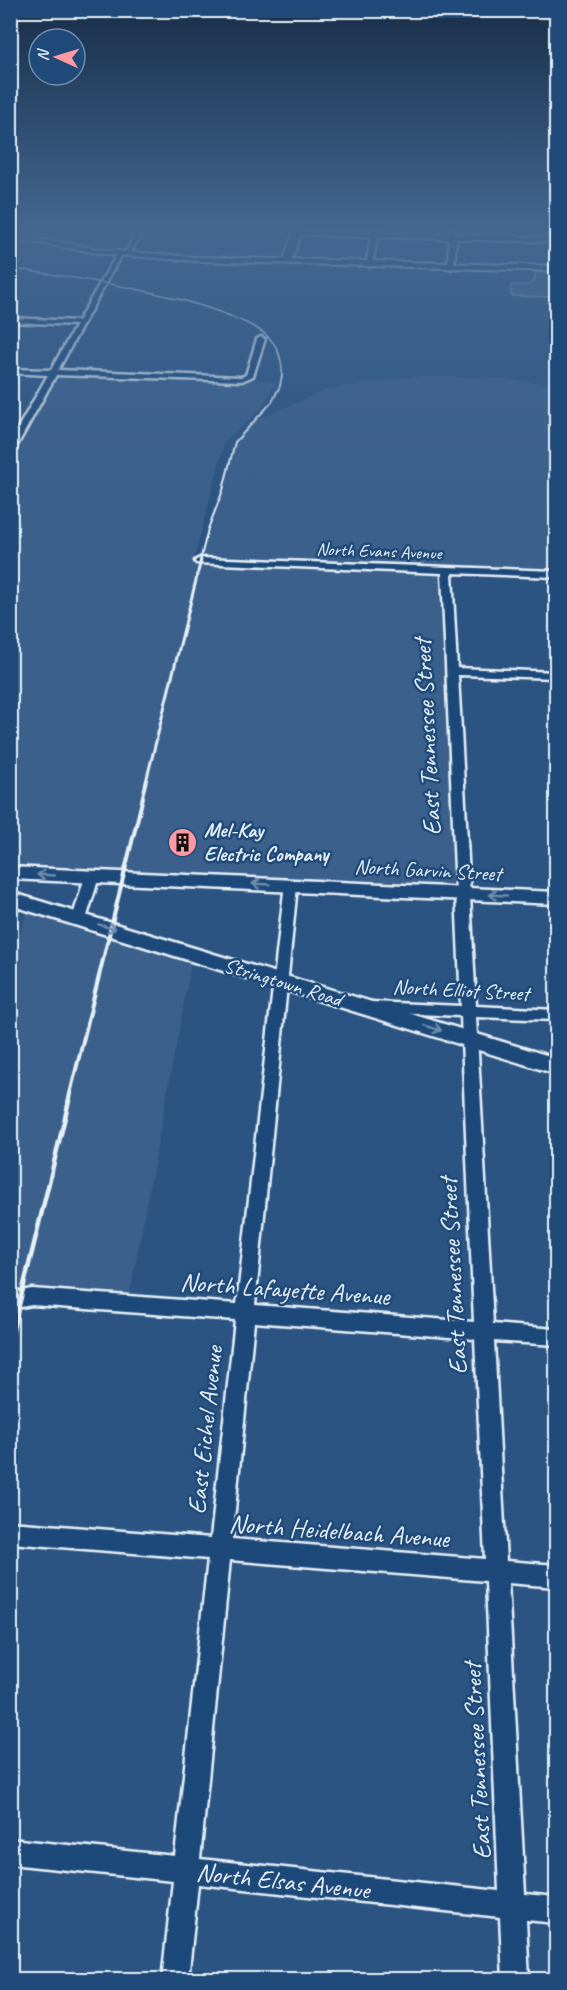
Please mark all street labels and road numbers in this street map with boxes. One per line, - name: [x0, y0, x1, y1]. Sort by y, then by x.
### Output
- street label: North Evans Avenue: [316, 538, 443, 564]
- street label: East Tennessee Street: [405, 634, 449, 836]
- street label: North Garvin Street: [354, 853, 505, 887]
- street label: Stringtown Road: [221, 952, 349, 1013]
- street label: North Elliot Street: [392, 973, 533, 1007]
- street label: East Tennessee Street: [431, 1173, 475, 1375]
- street label: North Lafayette Avenue: [179, 1265, 392, 1313]
- street label: East Eichel Avenue: [180, 1343, 230, 1516]
- street label: North Heidelbach Avenue: [228, 1507, 452, 1555]
- street label: East Tennessee Street: [455, 1658, 499, 1860]
- street label: North Elsas Avenue: [195, 1855, 374, 1907]

